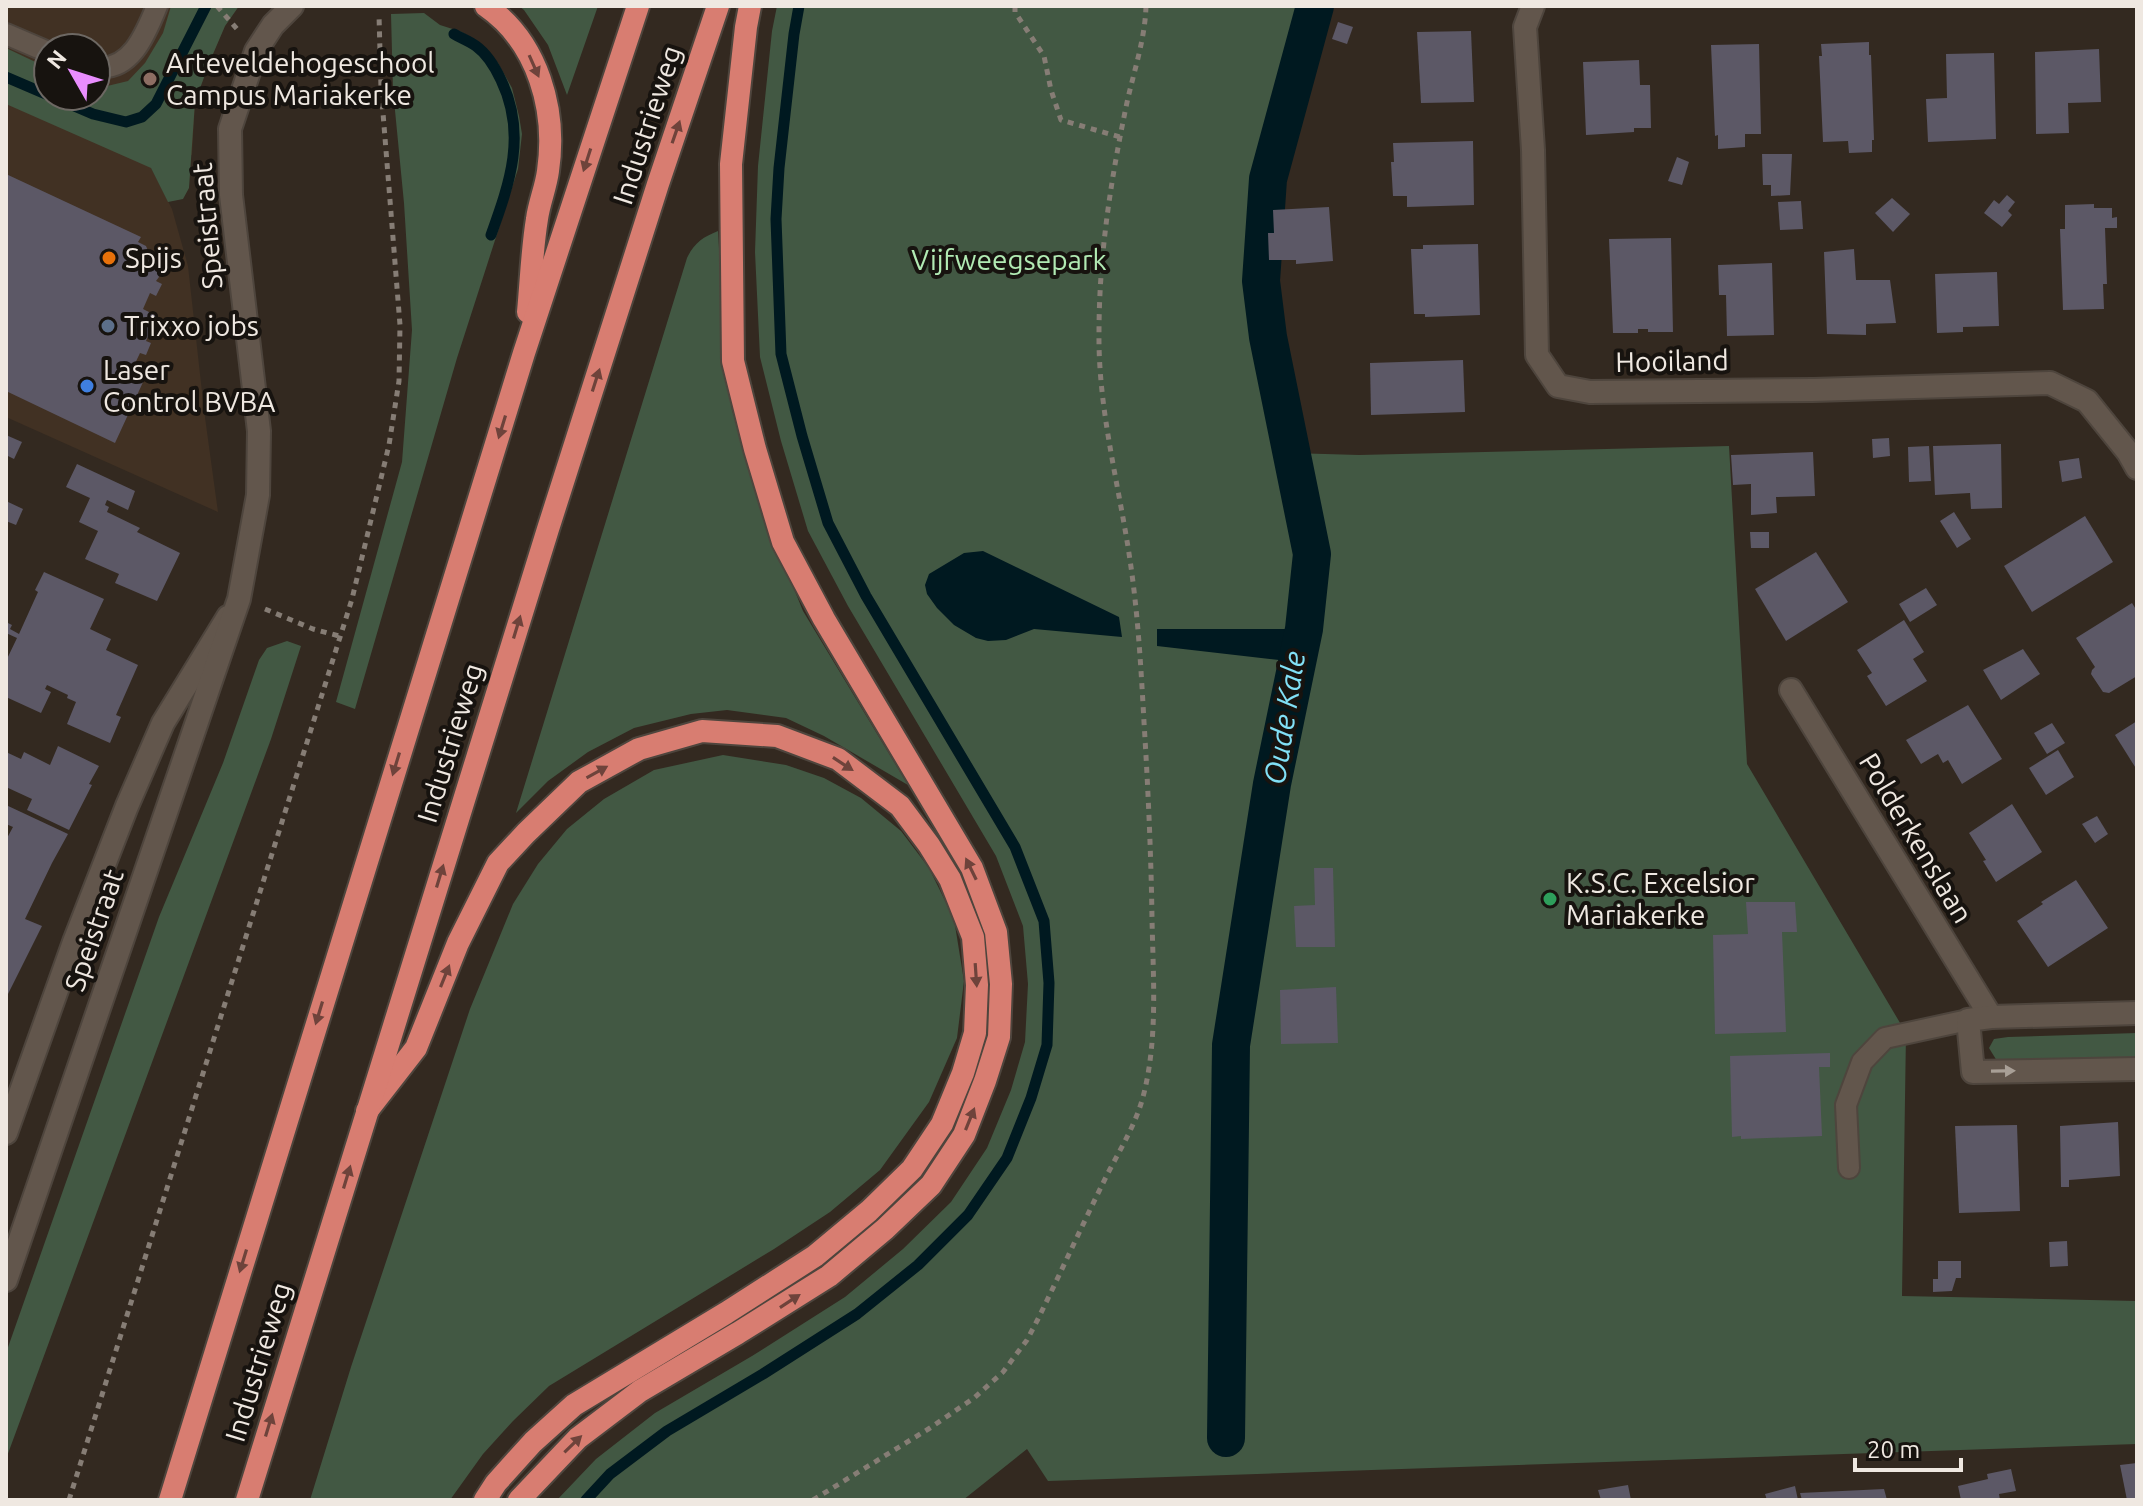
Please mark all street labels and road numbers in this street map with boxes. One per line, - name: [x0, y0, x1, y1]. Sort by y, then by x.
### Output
- street label: Industrieweg: [606, 42, 687, 208]
- street label: Speistraat: [186, 162, 227, 291]
- street label: Hooiland: [1615, 344, 1729, 377]
- street label: Industrieweg: [411, 660, 488, 826]
- street label: Polderkenslaan: [1854, 747, 1979, 928]
- street label: Speistraat: [58, 865, 129, 995]
- street label: Industrieweg: [219, 1279, 296, 1445]

